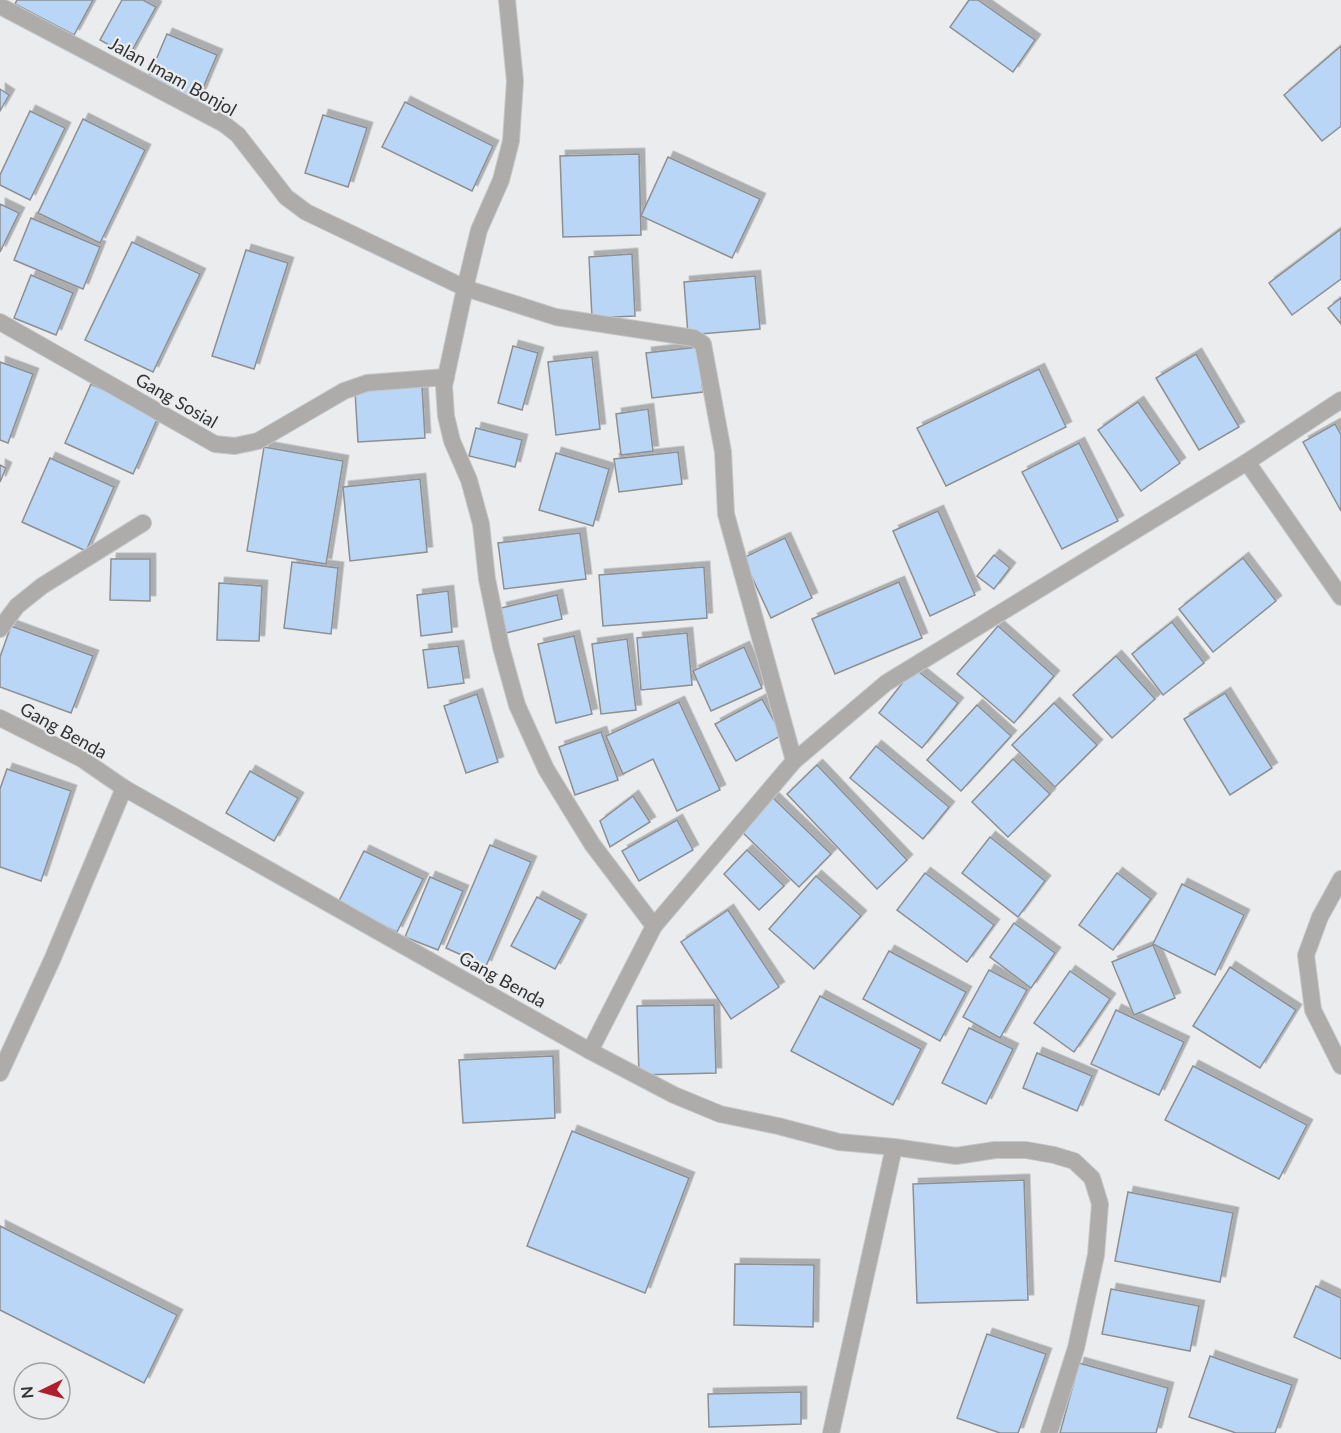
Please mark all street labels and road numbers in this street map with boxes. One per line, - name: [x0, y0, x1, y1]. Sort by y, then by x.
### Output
- street label: Jalan Imam Bonjol: [105, 32, 241, 120]
- street label: Gang Sosial: [132, 368, 222, 432]
- street label: Gang Benda: [17, 697, 111, 763]
- street label: Gang Benda: [456, 946, 550, 1012]

